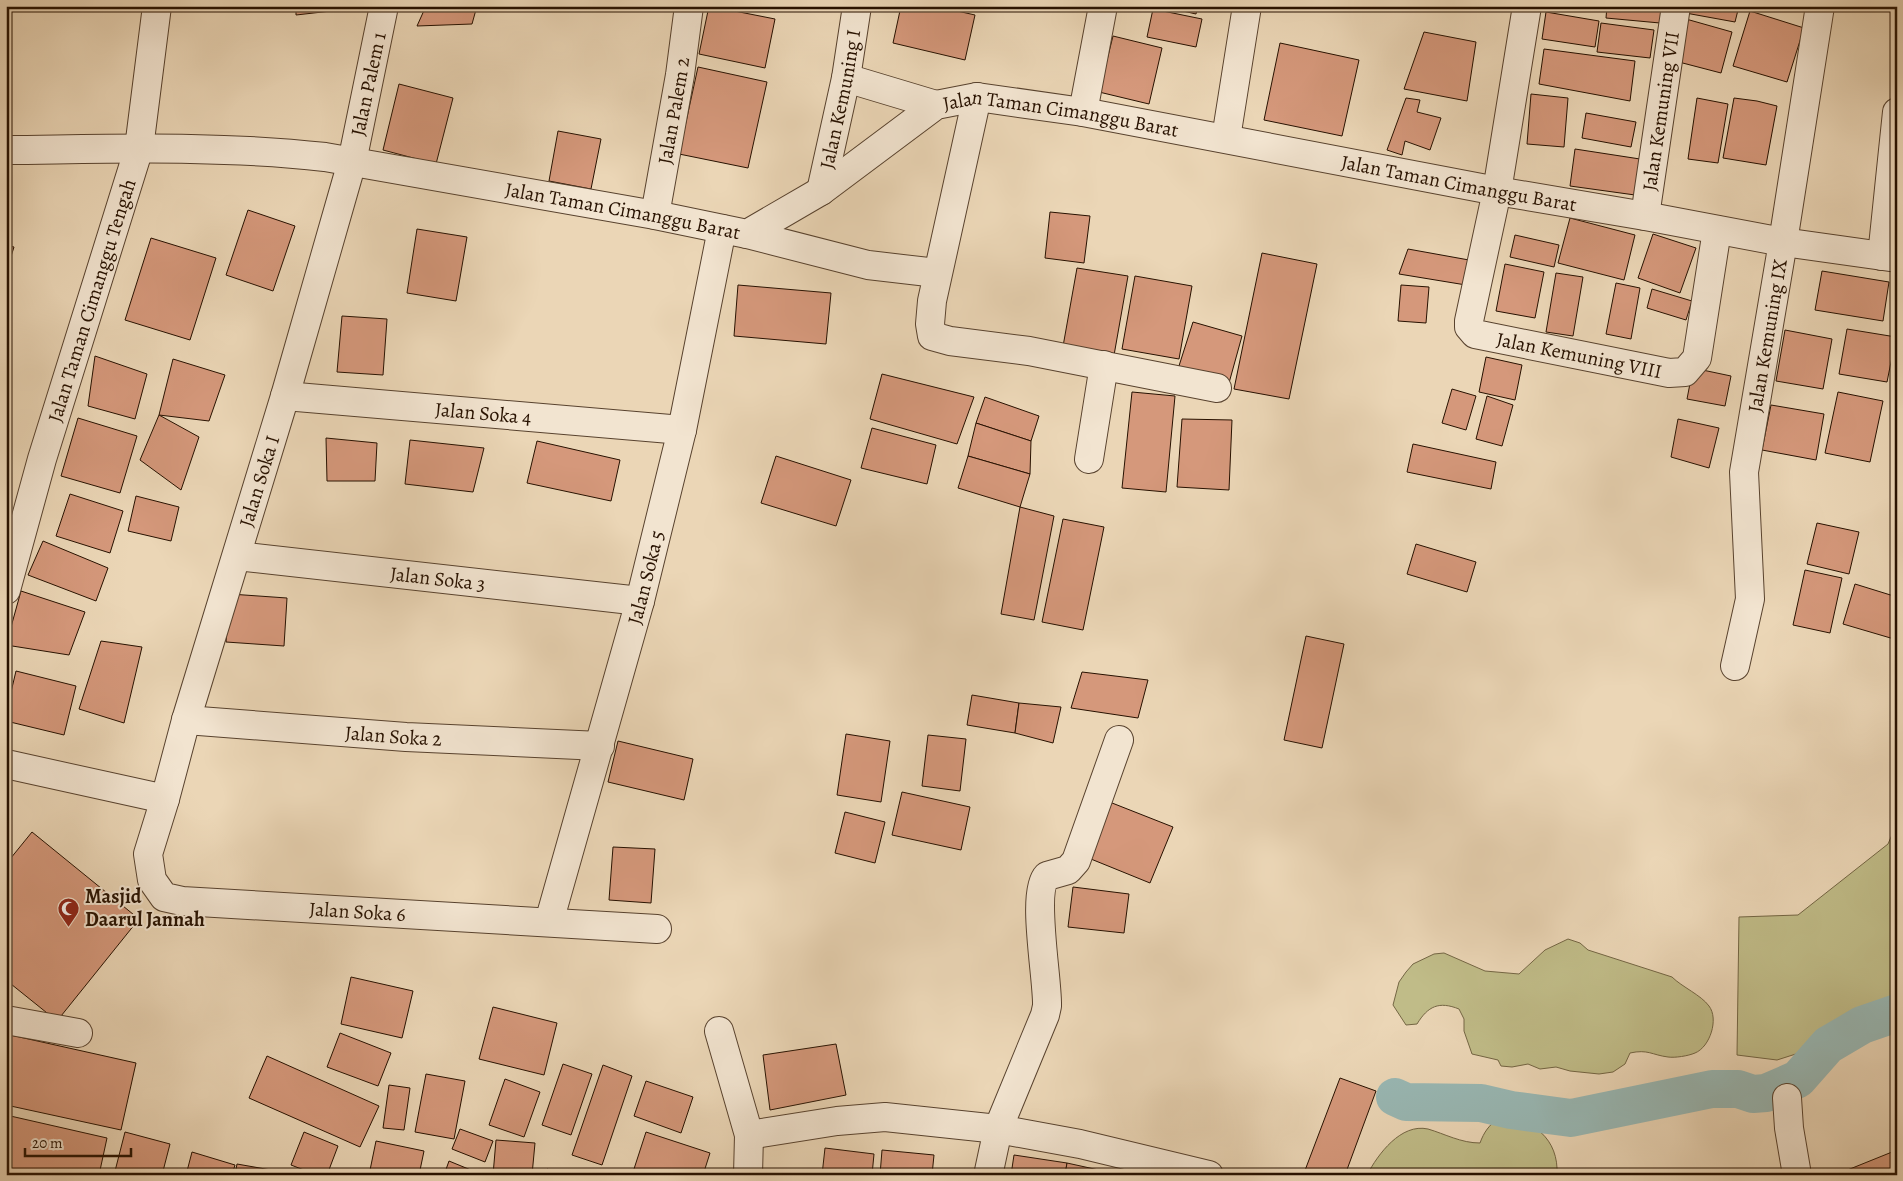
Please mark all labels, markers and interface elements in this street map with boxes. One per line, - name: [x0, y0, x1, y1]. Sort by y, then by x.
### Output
- street label: Jalan Kemuning I: [813, 28, 867, 171]
- street label: Jalan Palem 1: [344, 29, 393, 139]
- street label: Jalan Kemuning VII: [1636, 30, 1686, 193]
- street label: Jalan Palem 2: [651, 55, 696, 166]
- street label: Jalan Taman Cimanggu Barat: [940, 83, 1181, 144]
- street label: Jalan Taman Cimanggu Barat: [1339, 149, 1579, 218]
- street label: Jalan Taman Cimanggu Tengah: [41, 175, 143, 426]
- street label: Jalan Taman Cimanggu Barat: [503, 176, 743, 246]
- street label: Jalan Kemuning IX: [1741, 256, 1794, 414]
- street label: Jalan Kemuning VIII: [1494, 326, 1664, 385]
- street label: Jalan Soka 4: [434, 396, 532, 431]
- street label: Jalan Soka I: [233, 432, 286, 530]
- street label: Jalan Soka 5: [621, 528, 671, 628]
- street label: Jalan Soka 3: [389, 560, 487, 598]
- street label: Jalan Soka 2: [344, 719, 443, 753]
- place label: Masjid Daarul Jannah: [85, 883, 205, 933]
- mosque icon: Masjid Daarul Jannah: [57, 896, 81, 927]
- street label: Jalan Soka 6: [308, 896, 406, 928]
- scale bar: [25, 1126, 131, 1158]
- text: 20 m: [32, 1133, 63, 1153]

